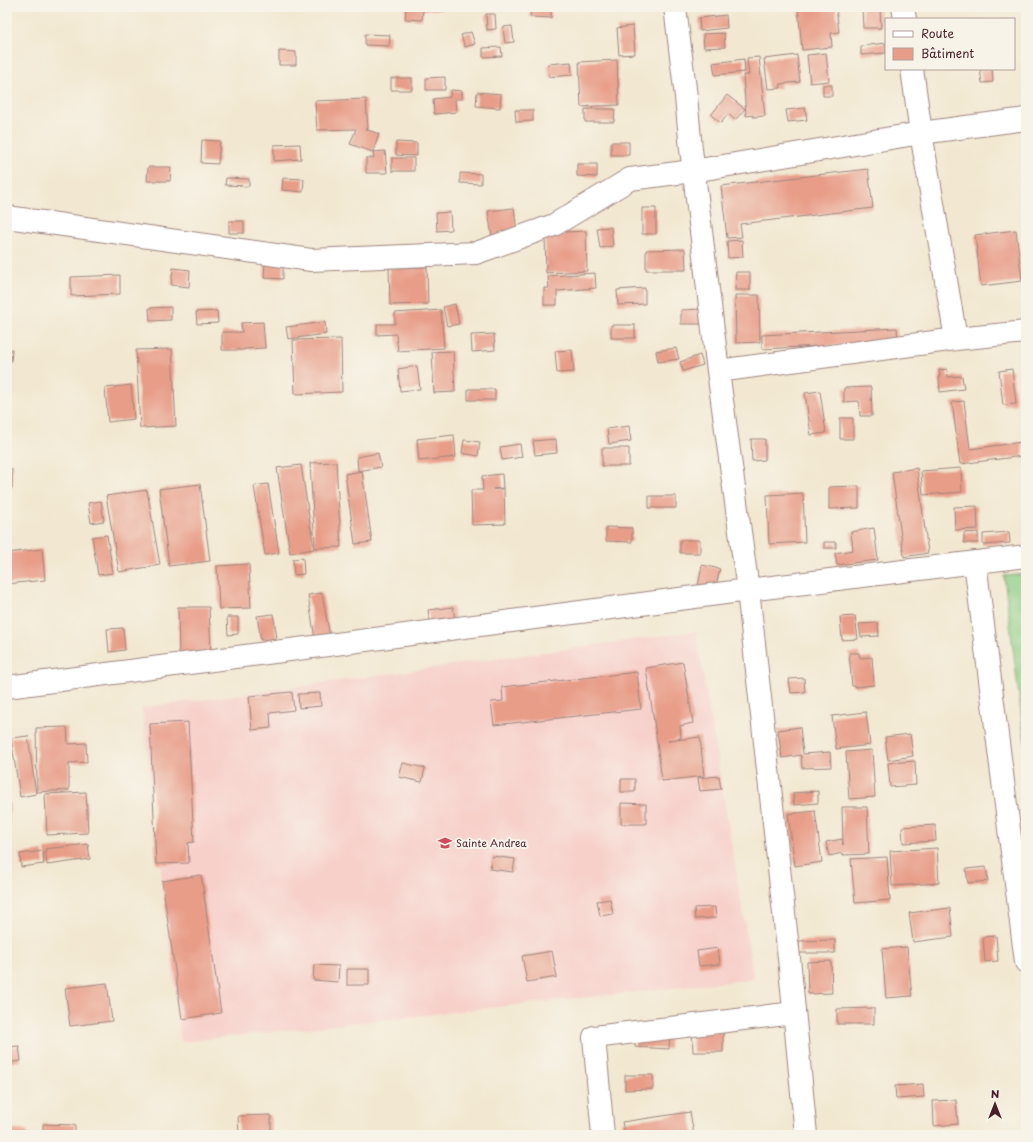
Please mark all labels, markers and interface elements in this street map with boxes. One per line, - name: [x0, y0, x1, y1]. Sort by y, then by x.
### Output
- legend: [885, 18, 1015, 70]
- text: Route: [921, 24, 954, 42]
- text: Bâtiment: [921, 44, 974, 62]
- school or university icon: Sainte Andrea: [437, 835, 453, 851]
- place label: Sainte Andrea: [456, 835, 527, 850]
- north arrow: [975, 1084, 1015, 1124]
- text: N: [991, 1085, 1000, 1102]

